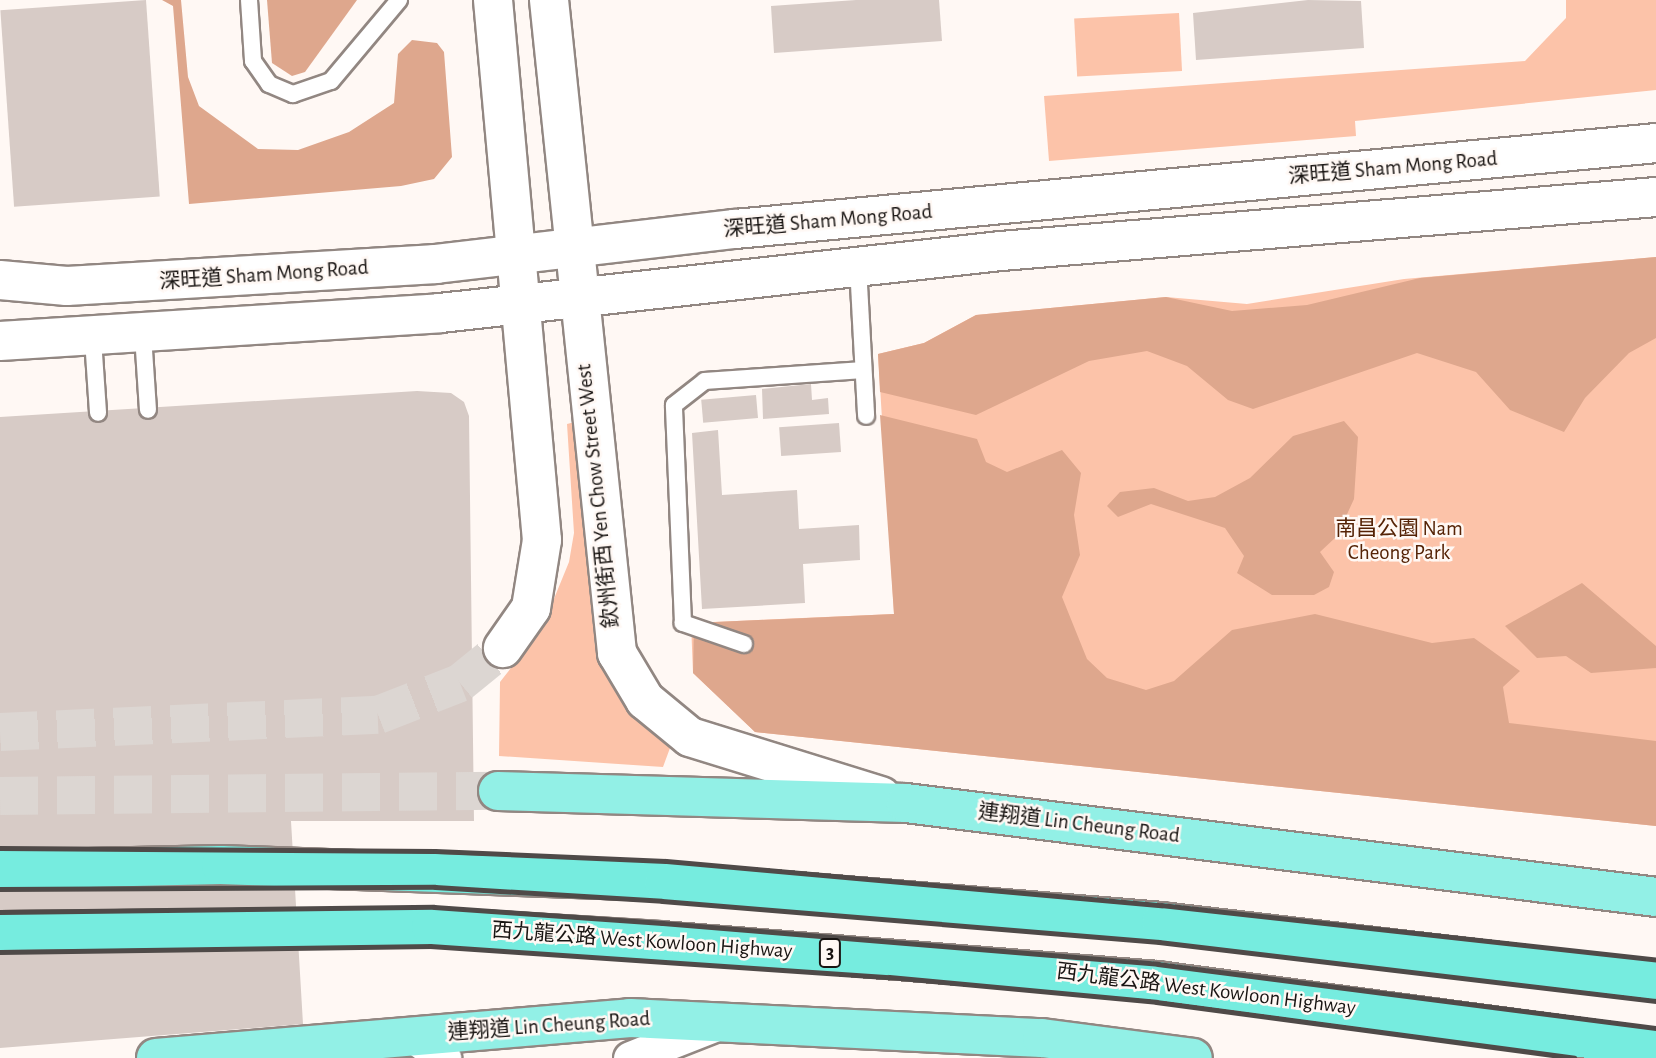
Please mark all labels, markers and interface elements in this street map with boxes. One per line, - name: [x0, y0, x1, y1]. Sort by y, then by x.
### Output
- street label: 深旺道 Sham Mong Road: [1288, 146, 1498, 190]
- street label: 深旺道 Sham Mong Road: [723, 199, 933, 243]
- street label: 深旺道 Sham Mong Road: [159, 255, 369, 295]
- street label: 欽州街西 Yen Chow Street West: [572, 363, 624, 629]
- park label: 南昌公園 Nam Cheong Park: [1335, 516, 1463, 566]
- street label: 連翔道 Lin Cheung Road: [977, 799, 1181, 849]
- street label: 西九龍公路 West Kowloon Highway: [491, 918, 793, 964]
- road number: 3: [818, 937, 842, 968]
- street label: 西九龍公路 West Kowloon Highway: [1055, 959, 1357, 1021]
- street label: 連翔道 Lin Cheung Road: [447, 1006, 651, 1046]

